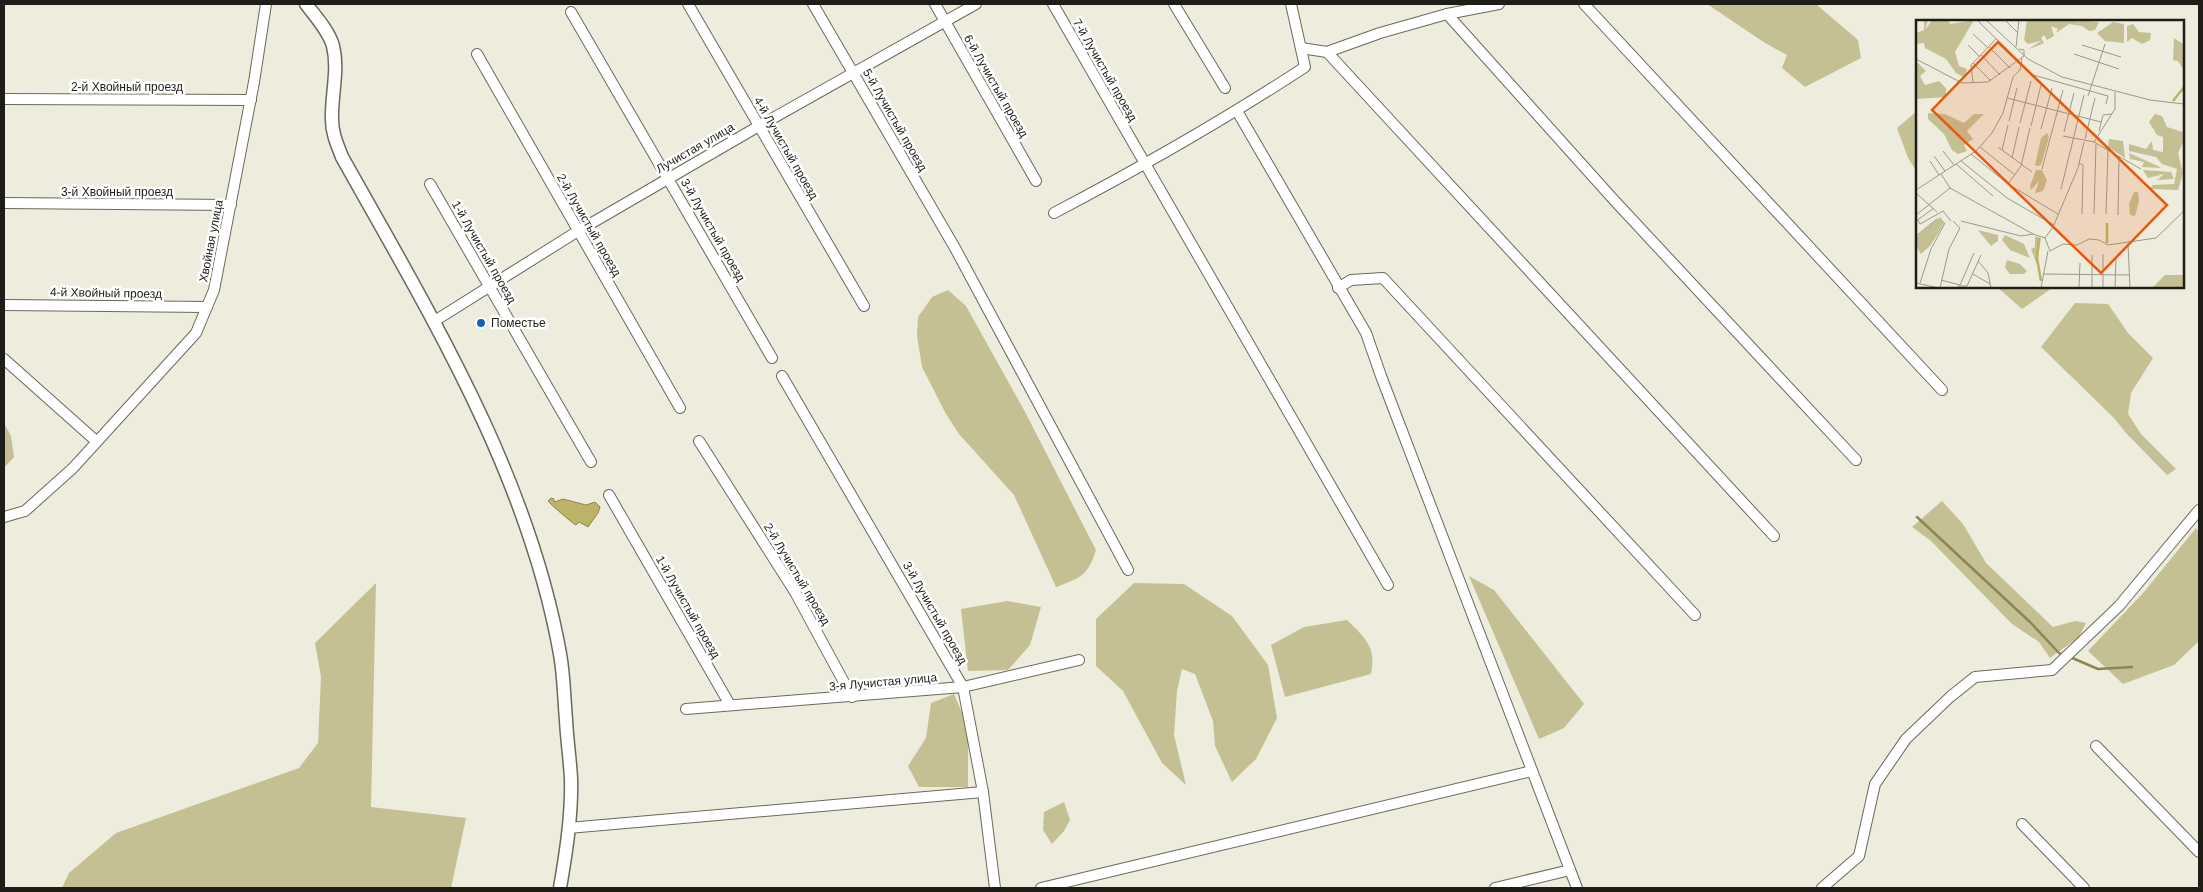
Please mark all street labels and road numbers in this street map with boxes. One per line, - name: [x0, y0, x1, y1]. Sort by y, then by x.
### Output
- street label: 7-й Лучистый проезд: [1070, 16, 1140, 124]
- street label: 6-й Лучистый проезд: [961, 32, 1031, 140]
- street label: 5-й Лучистый проезд: [860, 66, 930, 174]
- street label: 2-й Хвойный проезд: [71, 80, 183, 94]
- street label: 4-й Лучистый проезд: [751, 94, 821, 202]
- street label: Лучистая улица: [653, 120, 737, 176]
- street label: 2-й Лучистый проезд: [554, 171, 624, 279]
- street label: 3-й Лучистый проезд: [678, 176, 748, 284]
- street label: 3-й Хвойный проезд: [61, 185, 173, 199]
- street label: Хвойная улица: [196, 198, 226, 283]
- street label: 1-й Лучистый проезд: [449, 198, 519, 306]
- street label: 4-й Хвойный проезд: [50, 285, 162, 301]
- street label: 2-й Лучистый проезд: [761, 521, 833, 627]
- street label: 1-й Лучистый проезд: [653, 553, 723, 661]
- street label: 3-й Лучистый проезд: [900, 559, 970, 667]
- street label: 3-я Лучистая улица: [828, 670, 938, 694]

